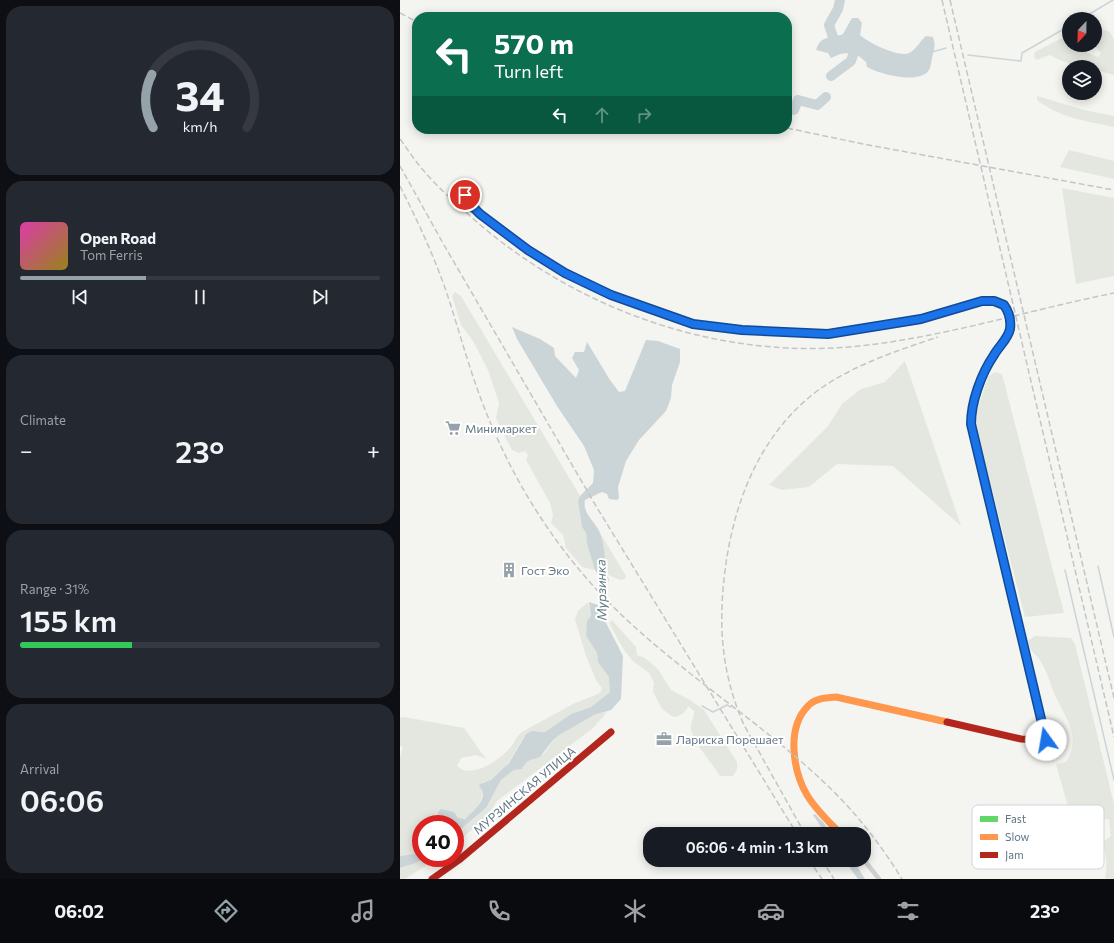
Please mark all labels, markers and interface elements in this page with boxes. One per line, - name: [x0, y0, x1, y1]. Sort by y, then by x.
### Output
- north arrow: [1062, 12, 1102, 52]
- map controls: [1062, 12, 1102, 100]
- text: 570 m: [494, 26, 574, 60]
- icon: left: [428, 28, 480, 80]
- text: Turn left: [494, 60, 563, 82]
- button: layers: [1062, 60, 1102, 100]
- text: 34: [175, 69, 225, 120]
- icon: left: [549, 104, 571, 126]
- icon: ahead: [591, 104, 613, 126]
- icon: right: [633, 104, 655, 126]
- text: km/h: [183, 117, 217, 135]
- pin: [448, 178, 482, 212]
- icon: arrive: [454, 184, 476, 206]
- text: Open Road: [80, 229, 156, 247]
- text: Tom Ferris: [80, 247, 143, 263]
- icon: previous: [69, 286, 91, 308]
- icon: pause: [189, 286, 211, 308]
- icon: next: [309, 286, 331, 308]
- text: Climate: [20, 412, 66, 428]
- supermarket icon: Минимаркет: [444, 419, 462, 437]
- place label: Минимаркет: [465, 421, 537, 435]
- text: 23°: [175, 432, 224, 469]
- text: −: [20, 437, 33, 464]
- text: +: [367, 437, 380, 464]
- water label: Мурзинка: [592, 559, 610, 621]
- building icon: Гост Эко: [500, 561, 518, 579]
- place label: Гост Эко: [521, 563, 569, 577]
- text: Range · 31%: [20, 581, 89, 597]
- text: 155 km: [20, 601, 117, 638]
- position arrow: [1025, 719, 1067, 761]
- office icon: Лариска Порешает: [655, 730, 673, 748]
- place label: Лариска Порешает: [676, 732, 784, 746]
- street label: МУРЗИНСКАЯ УЛИЦА: [470, 743, 578, 837]
- text: Arrival: [20, 761, 59, 777]
- text: 06:06: [20, 781, 104, 818]
- legend: [972, 805, 1104, 869]
- text: Fast: [1005, 812, 1027, 825]
- speed limit sign: 40: [412, 815, 464, 867]
- text: Slow: [1005, 830, 1030, 843]
- text: 06:06 · 4 min · 1.3 km: [686, 838, 828, 856]
- text: Jam: [1005, 848, 1024, 862]
- icon: directions: [212, 897, 240, 925]
- icon: music: [349, 897, 377, 925]
- icon: phone: [485, 897, 513, 925]
- icon: climate: [621, 897, 649, 925]
- icon: car: [757, 897, 785, 925]
- icon: filters: [894, 897, 922, 925]
- text: 06:02: [54, 900, 104, 922]
- text: 23°: [1030, 900, 1060, 922]

